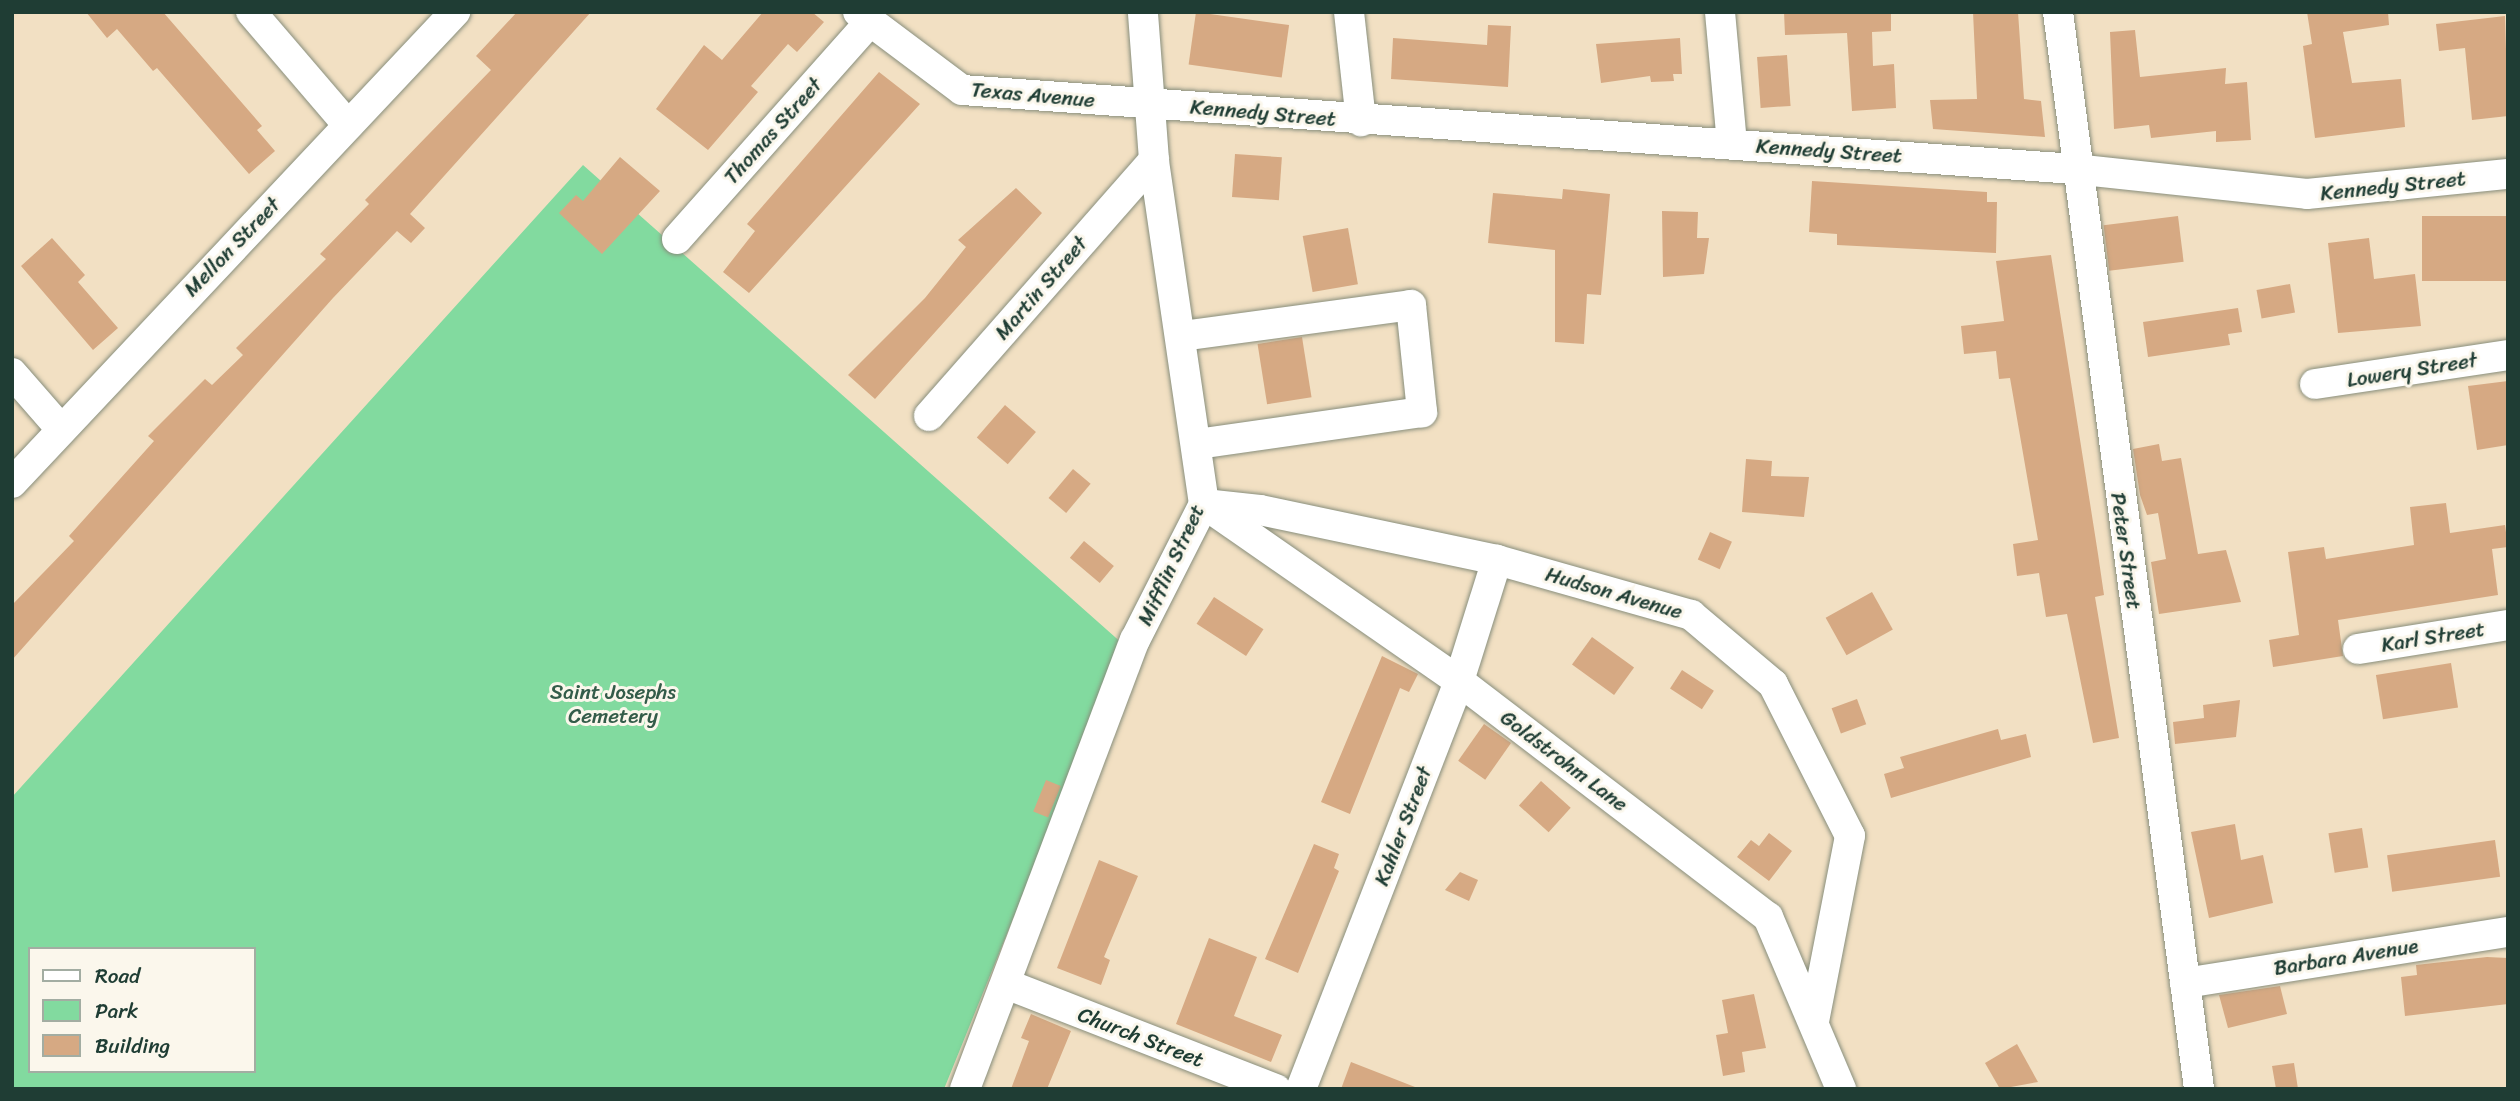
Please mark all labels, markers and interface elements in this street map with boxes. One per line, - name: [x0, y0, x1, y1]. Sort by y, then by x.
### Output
- street label: Thomas Street: [718, 72, 828, 190]
- street label: Texas Avenue: [970, 77, 1096, 113]
- street label: Kennedy Street: [1189, 94, 1337, 132]
- street label: Kennedy Street: [1756, 133, 1902, 169]
- street label: Kennedy Street: [2319, 166, 2467, 206]
- street label: Mellon Street: [178, 192, 286, 302]
- street label: Martin Street: [989, 231, 1093, 345]
- street label: Lowery Street: [2345, 347, 2479, 393]
- street label: Peter Street: [2105, 491, 2147, 611]
- street label: Mifflin Street: [1132, 500, 1210, 630]
- street label: Hudson Avenue: [1543, 561, 1685, 625]
- street label: Karl Street: [2379, 616, 2487, 658]
- park label: Saint Josephs Cemetery: [549, 679, 677, 729]
- street label: Goldstrohm Lane: [1495, 705, 1633, 817]
- street label: Kahler Street: [1369, 763, 1437, 889]
- street label: Barbara Avenue: [2272, 933, 2420, 981]
- legend: [28, 947, 256, 1073]
- text: Road: [95, 957, 140, 995]
- text: Park: [95, 992, 138, 1030]
- street label: Church Street: [1075, 1002, 1207, 1072]
- text: Building: [95, 1027, 170, 1065]

